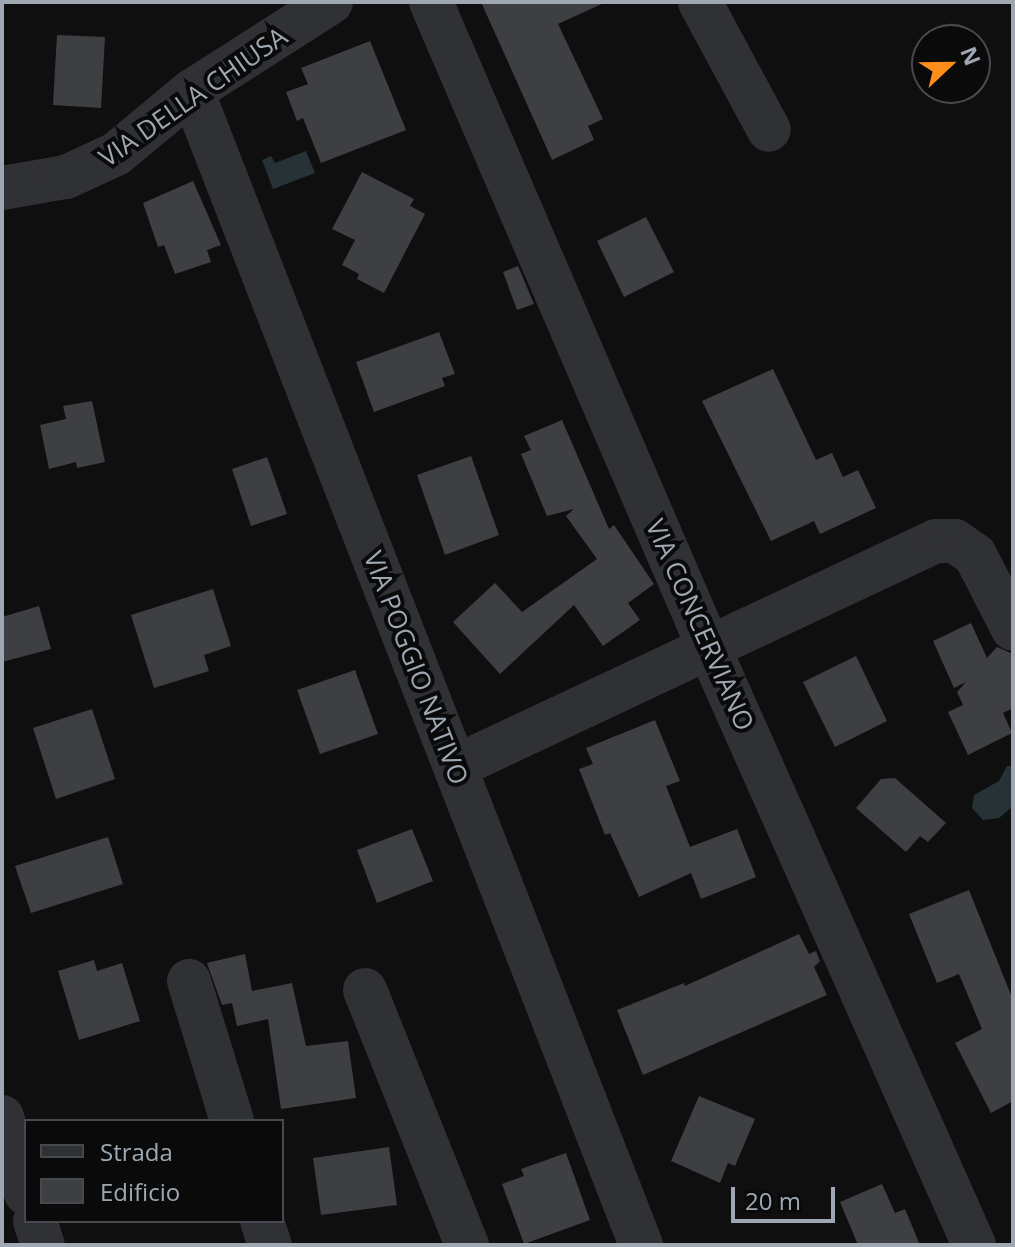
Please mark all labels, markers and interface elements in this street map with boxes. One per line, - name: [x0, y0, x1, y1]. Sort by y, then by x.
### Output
- street label: VIA DELLA CHIUSA: [93, 21, 293, 173]
- north arrow: [911, 24, 991, 104]
- text: N: [954, 42, 989, 70]
- street label: VIA CONCERVIANO: [639, 515, 761, 735]
- street label: VIA POGGIO NATIVO: [357, 547, 475, 789]
- legend: [24, 1119, 284, 1223]
- text: Strada: [100, 1135, 173, 1168]
- scale bar: [735, 1171, 839, 1221]
- text: Edificio: [100, 1175, 180, 1208]
- text: 20 m: [745, 1184, 801, 1217]

